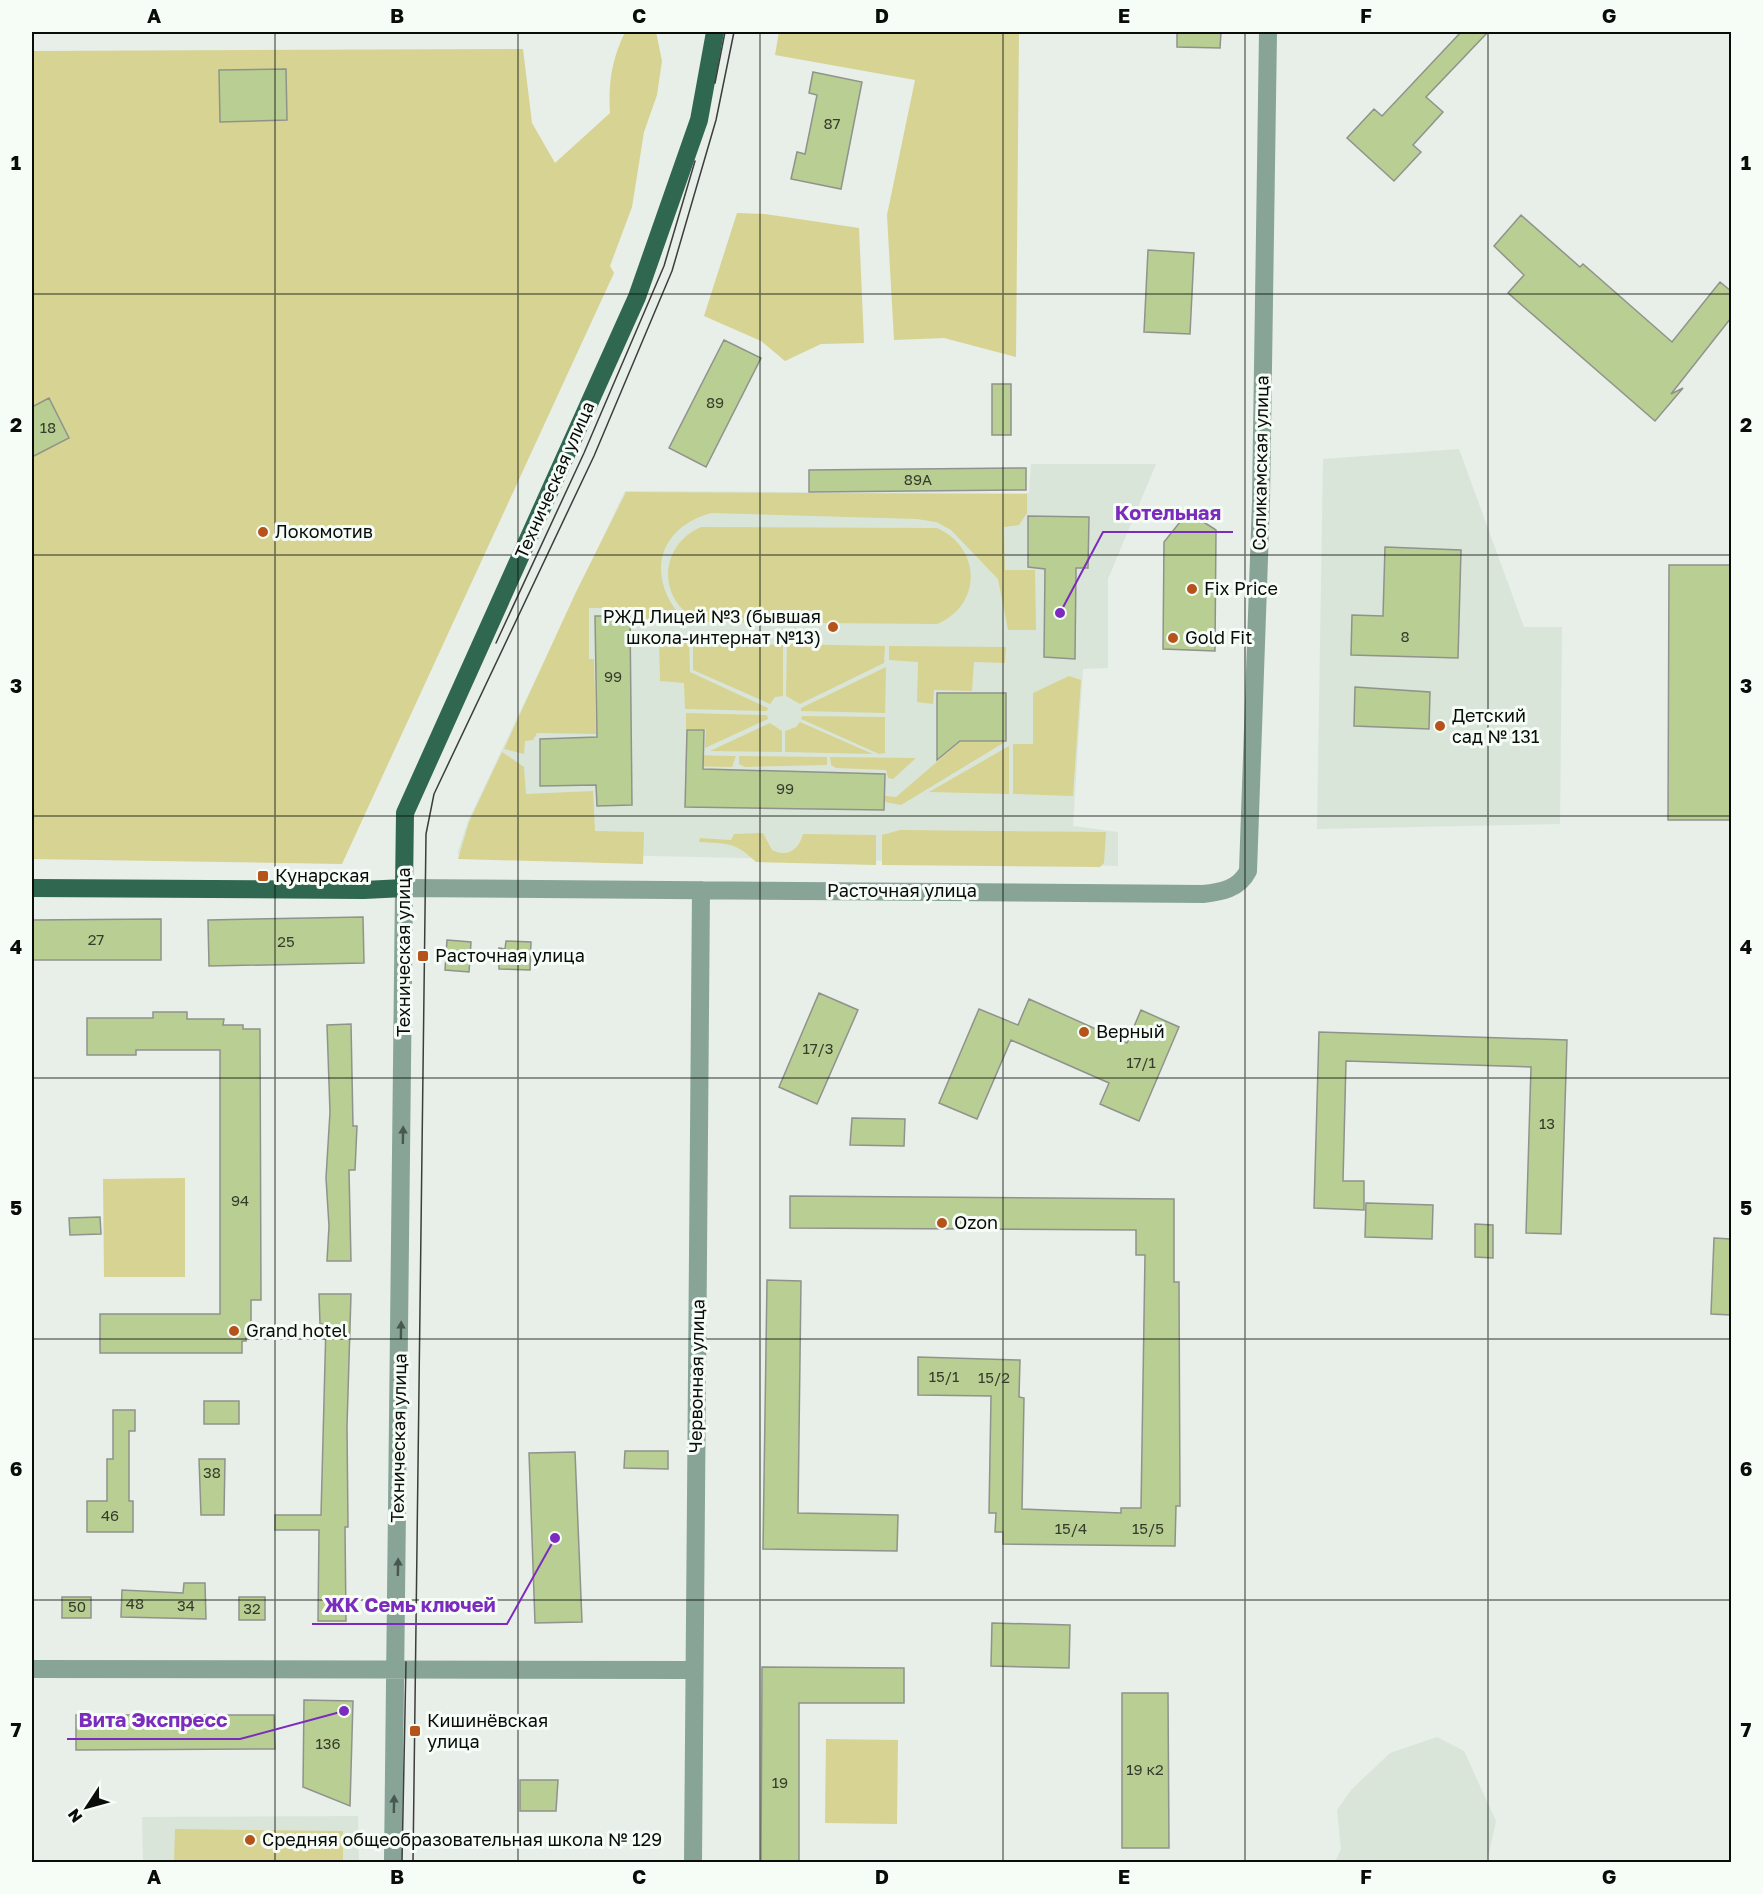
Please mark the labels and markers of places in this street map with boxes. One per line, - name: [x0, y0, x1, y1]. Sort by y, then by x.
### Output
- callout: Котельная: [1103, 494, 1233, 532]
- place label: Локомотив: [275, 520, 373, 542]
- marker: Локомотив: [256, 525, 270, 539]
- place label: Fix Price: [1204, 577, 1278, 599]
- marker: Fix Price: [1185, 582, 1199, 596]
- place label: РЖД Лицей №3 (бывшая школа-интернат №13): [603, 605, 821, 648]
- marker: РЖД Лицей №3 (бывшая школа-интернат №13): [826, 620, 840, 634]
- place label: Gold Fit: [1185, 626, 1252, 648]
- marker: Gold Fit: [1166, 631, 1180, 645]
- place label: Детский сад № 131: [1452, 704, 1540, 747]
- marker: Детский сад № 131: [1433, 719, 1447, 733]
- place label: Кунарская: [275, 864, 370, 886]
- marker: Кунарская: [256, 869, 270, 883]
- place label: Расточная улица: [435, 944, 585, 966]
- marker: Расточная улица: [416, 949, 430, 963]
- place label: Верный: [1096, 1020, 1165, 1042]
- marker: Верный: [1077, 1025, 1091, 1039]
- place label: Ozon: [954, 1211, 998, 1233]
- marker: Ozon: [935, 1216, 949, 1230]
- place label: Grand hotel: [246, 1319, 348, 1341]
- marker: Grand hotel: [227, 1324, 241, 1338]
- callout: ЖК Семь ключей: [312, 1586, 507, 1624]
- callout: Вита Экспресс: [67, 1701, 240, 1739]
- place label: Кишинёвская улица: [427, 1709, 548, 1752]
- marker: Кишинёвская улица: [408, 1724, 422, 1738]
- place label: Средняя общеобразовательная школа № 129: [262, 1828, 662, 1850]
- marker: Средняя общеобразовательная школа № 129: [243, 1833, 257, 1847]

